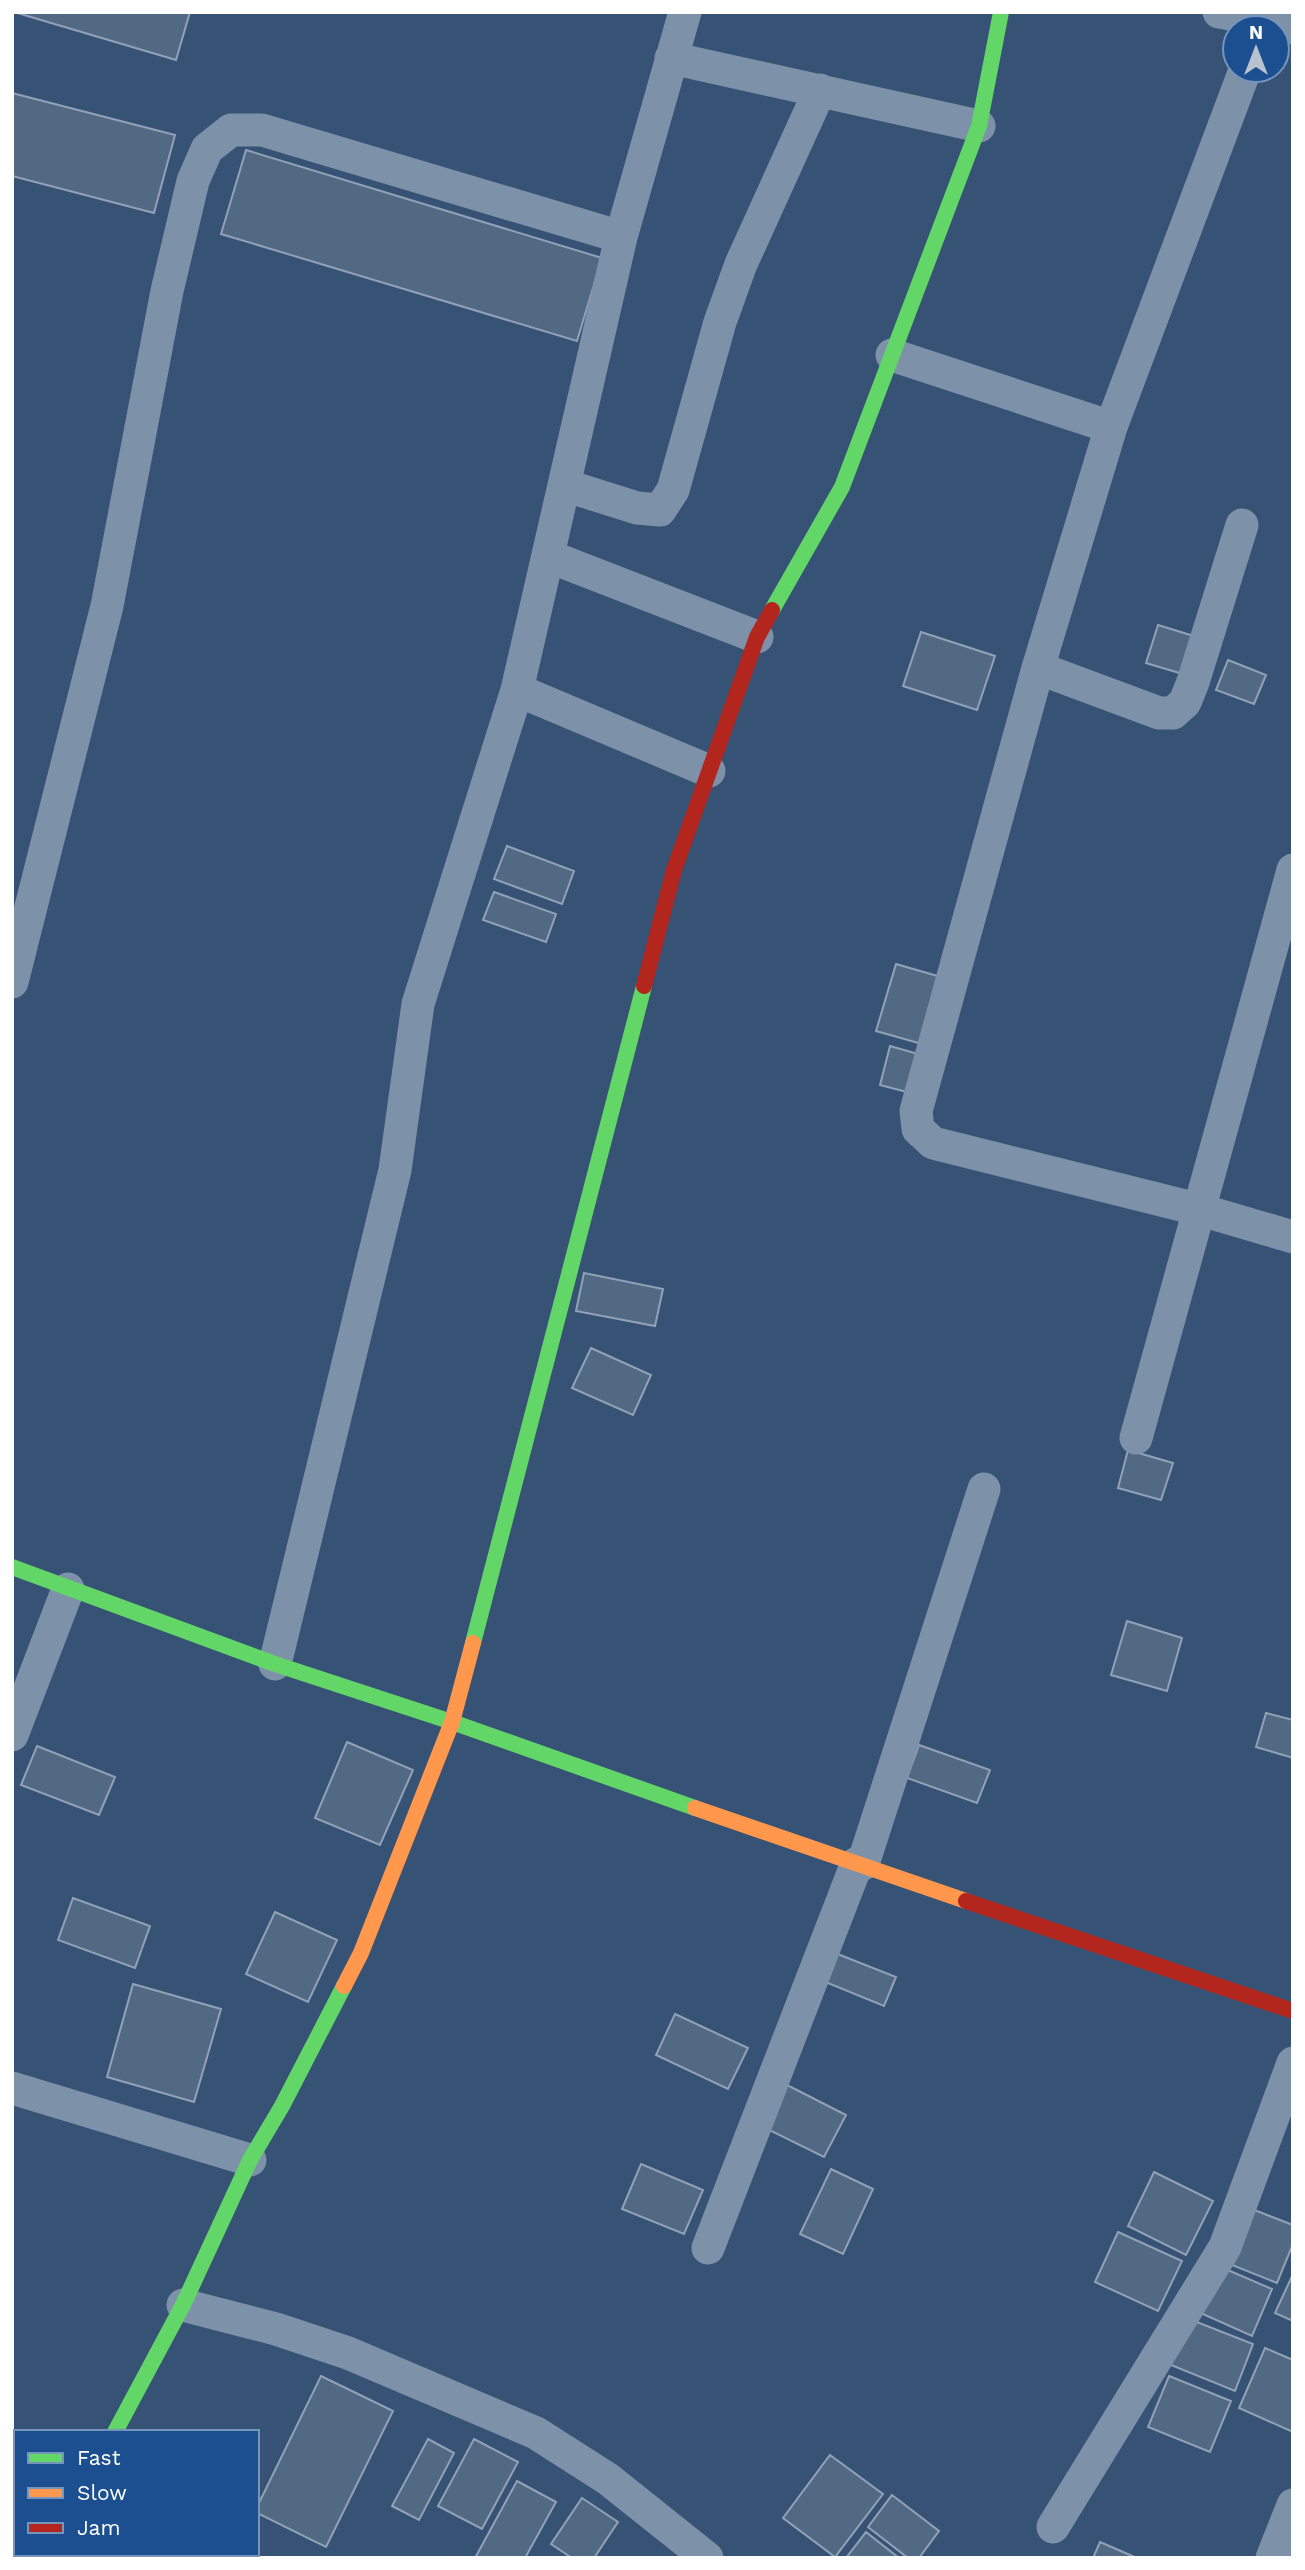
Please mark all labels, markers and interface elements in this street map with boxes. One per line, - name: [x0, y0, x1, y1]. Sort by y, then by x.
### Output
- north arrow: [1221, 14, 1291, 84]
- text: N: [1249, 21, 1263, 44]
- legend: [14, 2430, 259, 2556]
- text: Fast: [77, 2445, 121, 2470]
- text: Slow: [77, 2480, 127, 2505]
- text: Jam: [77, 2515, 120, 2540]

